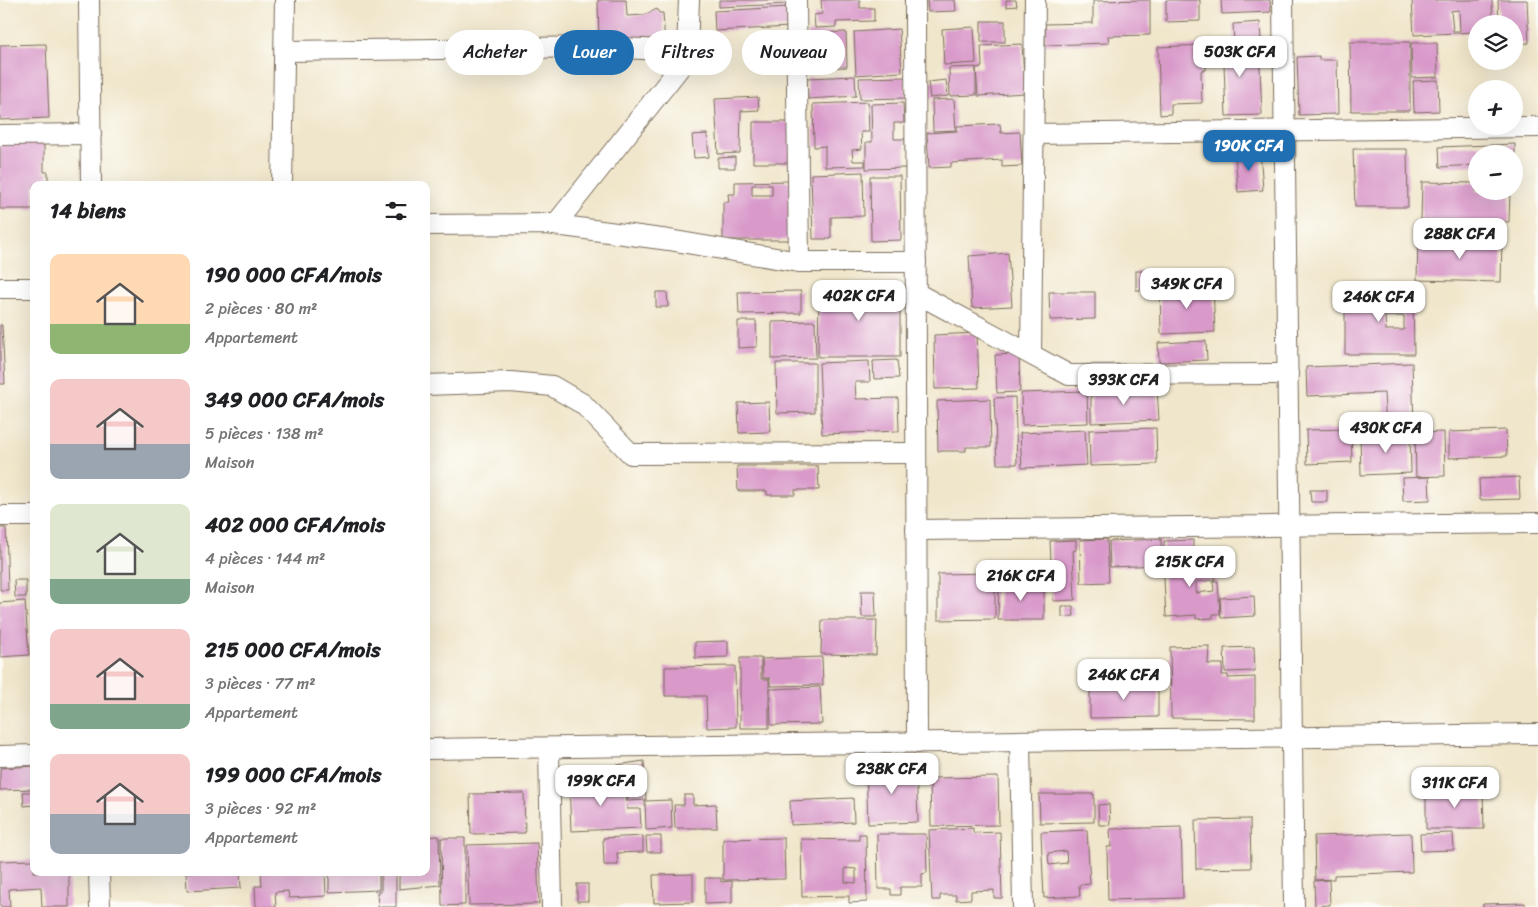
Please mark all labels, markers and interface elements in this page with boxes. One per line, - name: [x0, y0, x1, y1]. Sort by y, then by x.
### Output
- map controls: [1468, 15, 1523, 200]
- button: layers: [1468, 15, 1523, 70]
- chip: Acheter: [445, 30, 544, 75]
- chip: Louer: [554, 30, 634, 75]
- chip: Filtres: [644, 30, 732, 75]
- chip: Nouveau: [742, 30, 845, 75]
- pin: 503K CFA: [1188, 36, 1292, 78]
- text: 503K CFA: [1204, 37, 1276, 66]
- button: +: [1468, 80, 1523, 135]
- pin: 190K CFA: [1197, 130, 1301, 172]
- text: 190K CFA: [1214, 131, 1284, 160]
- button: −: [1468, 145, 1523, 200]
- text: 14 biens: [50, 192, 126, 230]
- icon: filters: [382, 197, 410, 225]
- pin: 288K CFA: [1408, 218, 1512, 260]
- text: 288K CFA: [1424, 219, 1496, 248]
- text: 190 000 CFA/mois: [205, 256, 382, 294]
- pin: 349K CFA: [1135, 268, 1239, 310]
- text: 349K CFA: [1151, 269, 1223, 298]
- icon: home: [90, 274, 150, 334]
- pin: 402K CFA: [807, 280, 911, 322]
- pin: 246K CFA: [1327, 280, 1431, 323]
- text: 402K CFA: [823, 281, 895, 310]
- text: 246K CFA: [1343, 282, 1415, 311]
- text: 2 pièces · 80 m²: [205, 294, 317, 323]
- text: Appartement: [205, 323, 298, 352]
- pin: 393K CFA: [1072, 364, 1176, 406]
- text: 393K CFA: [1089, 365, 1159, 394]
- text: 349 000 CFA/mois: [205, 381, 384, 419]
- icon: home: [90, 399, 150, 459]
- pin: 430K CFA: [1334, 412, 1438, 454]
- text: 430K CFA: [1350, 413, 1422, 442]
- text: 5 pièces · 138 m²: [205, 419, 323, 448]
- text: Maison: [205, 448, 254, 477]
- text: 402 000 CFA/mois: [205, 506, 385, 544]
- icon: home: [90, 524, 150, 584]
- text: 4 pièces · 144 m²: [205, 544, 325, 573]
- pin: 215K CFA: [1138, 546, 1242, 588]
- text: 215K CFA: [1156, 547, 1224, 576]
- pin: 216K CFA: [969, 560, 1073, 602]
- text: 216K CFA: [987, 561, 1055, 590]
- text: Maison: [205, 573, 254, 602]
- text: 215 000 CFA/mois: [205, 631, 381, 669]
- icon: home: [90, 649, 150, 709]
- pin: 246K CFA: [1072, 658, 1176, 701]
- text: 246K CFA: [1088, 660, 1160, 689]
- text: 3 pièces · 77 m²: [205, 669, 315, 698]
- text: Appartement: [205, 698, 298, 727]
- pin: 238K CFA: [840, 752, 944, 795]
- text: 238K CFA: [857, 754, 927, 783]
- text: 199 000 CFA/mois: [205, 756, 382, 794]
- pin: 199K CFA: [549, 764, 653, 807]
- text: 199K CFA: [566, 766, 636, 795]
- pin: 311K CFA: [1403, 766, 1507, 809]
- text: 311K CFA: [1422, 768, 1488, 797]
- icon: home: [90, 774, 150, 834]
- text: 3 pièces · 92 m²: [205, 794, 316, 823]
- text: Appartement: [205, 823, 298, 852]

